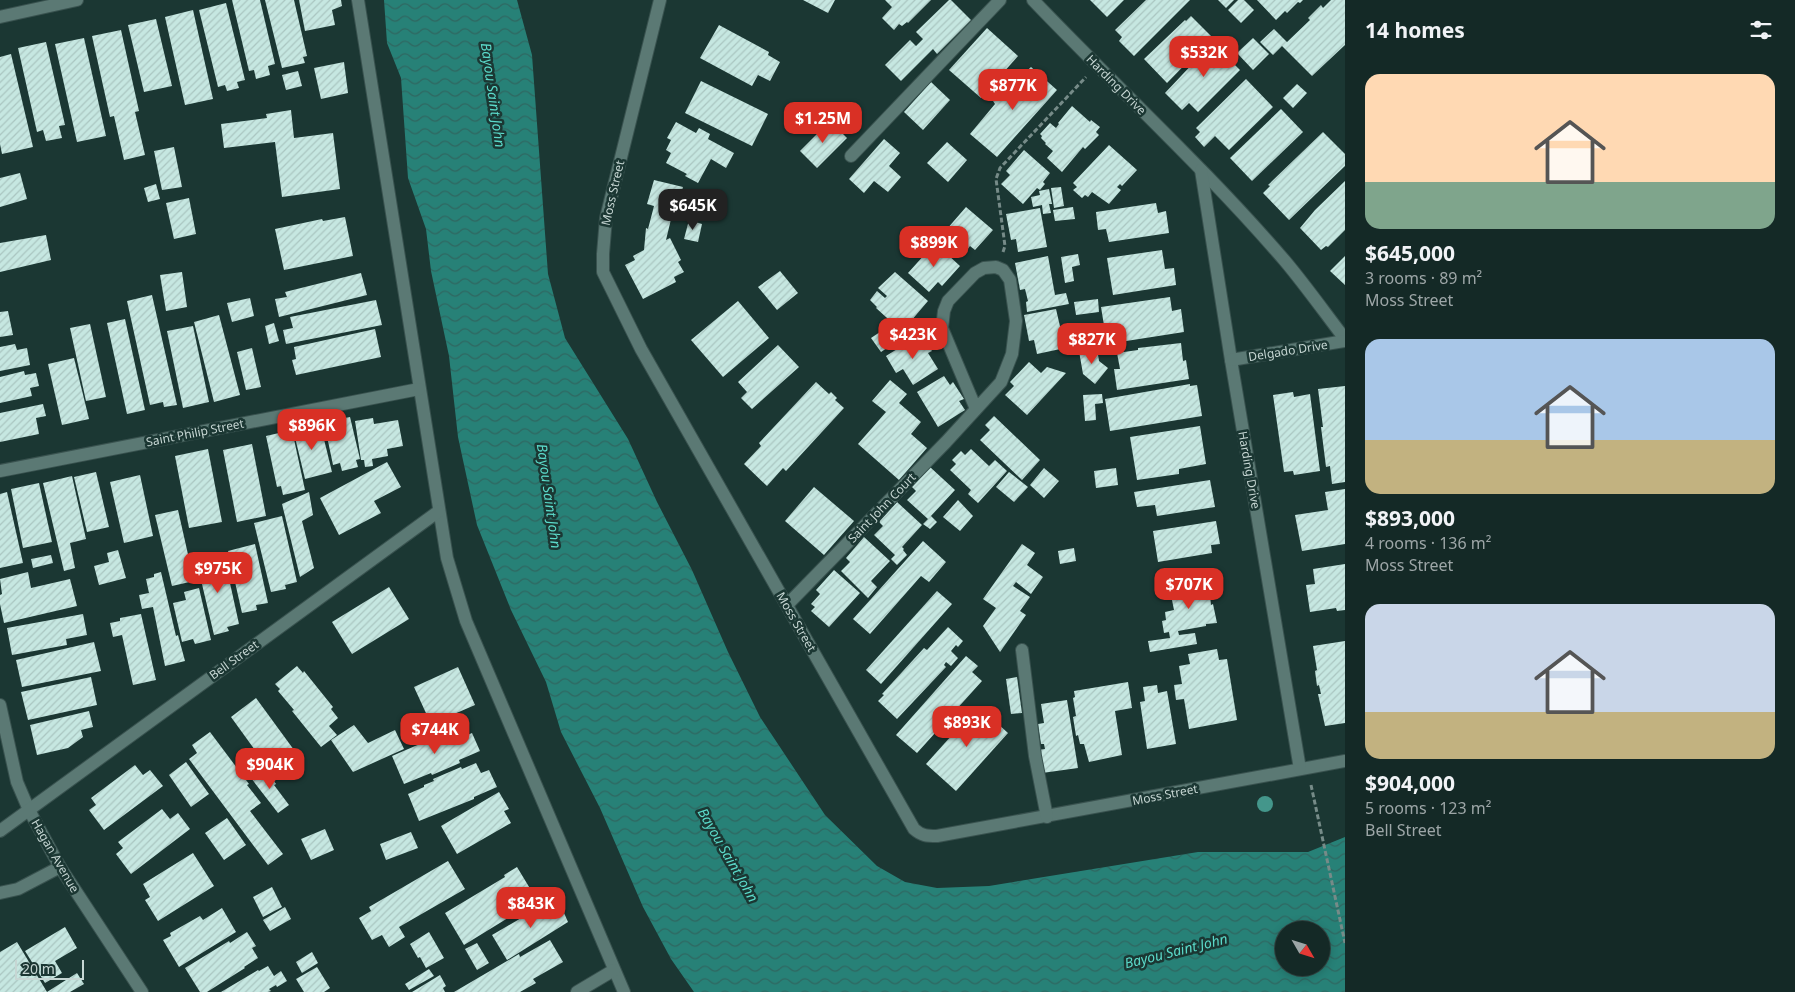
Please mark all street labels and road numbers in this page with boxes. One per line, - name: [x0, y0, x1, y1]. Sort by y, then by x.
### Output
- street label: Harding Drive: [1083, 51, 1150, 119]
- street label: Moss Street: [597, 158, 628, 227]
- street label: Delgado Drive: [1247, 336, 1329, 365]
- street label: Saint Philip Street: [145, 415, 246, 450]
- street label: Harding Drive: [1234, 430, 1265, 510]
- street label: Saint John Court: [844, 468, 920, 546]
- street label: Moss Street: [773, 589, 821, 655]
- street label: Bell Street: [205, 635, 262, 683]
- street label: Moss Street: [1131, 780, 1200, 809]
- street label: Hagan Avenue: [27, 816, 84, 896]

